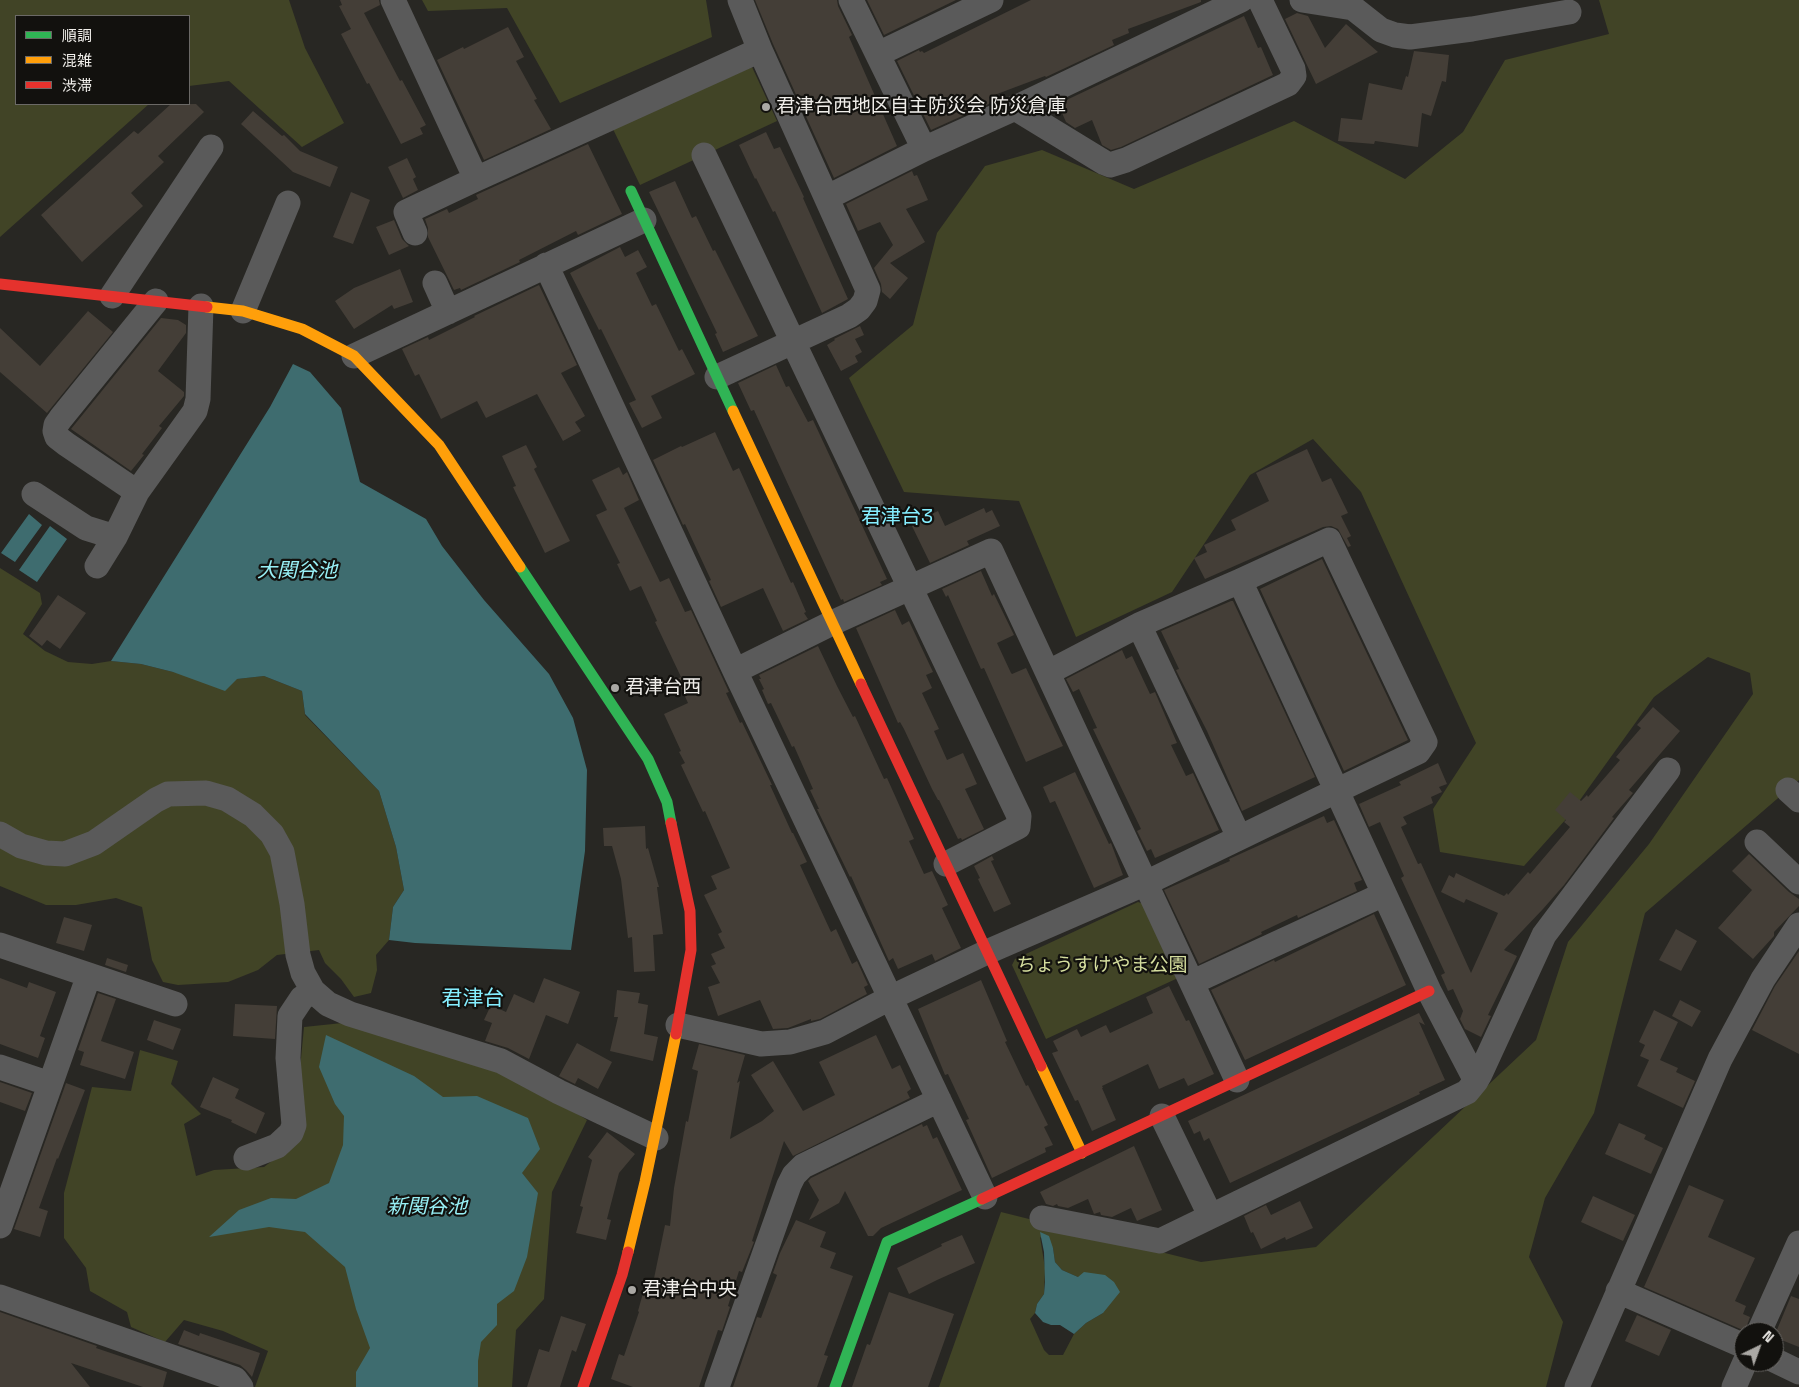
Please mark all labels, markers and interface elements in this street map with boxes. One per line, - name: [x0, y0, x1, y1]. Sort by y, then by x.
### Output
- legend: [15, 15, 190, 105]
- text: 順調: [62, 26, 92, 45]
- text: 混雑: [62, 51, 92, 70]
- text: 渋滞: [62, 76, 92, 95]
- place label: 君津台西地区自主防災会 防災倉庫: [776, 96, 1066, 118]
- marker: 君津台西地区自主防災会 防災倉庫: [760, 101, 772, 113]
- district label: 君津台3: [861, 506, 933, 530]
- water label: 大関谷池: [257, 560, 337, 584]
- place label: 君津台西: [625, 677, 701, 699]
- marker: 君津台西: [609, 682, 621, 694]
- park label: ちょうすけやま公園: [1017, 955, 1187, 977]
- district label: 君津台: [442, 986, 504, 1012]
- water label: 新関谷池: [387, 1196, 467, 1220]
- place label: 君津台中央: [642, 1279, 737, 1301]
- marker: 君津台中央: [626, 1284, 638, 1296]
- north arrow: [1734, 1322, 1784, 1372]
- text: N: [1759, 1327, 1778, 1346]

